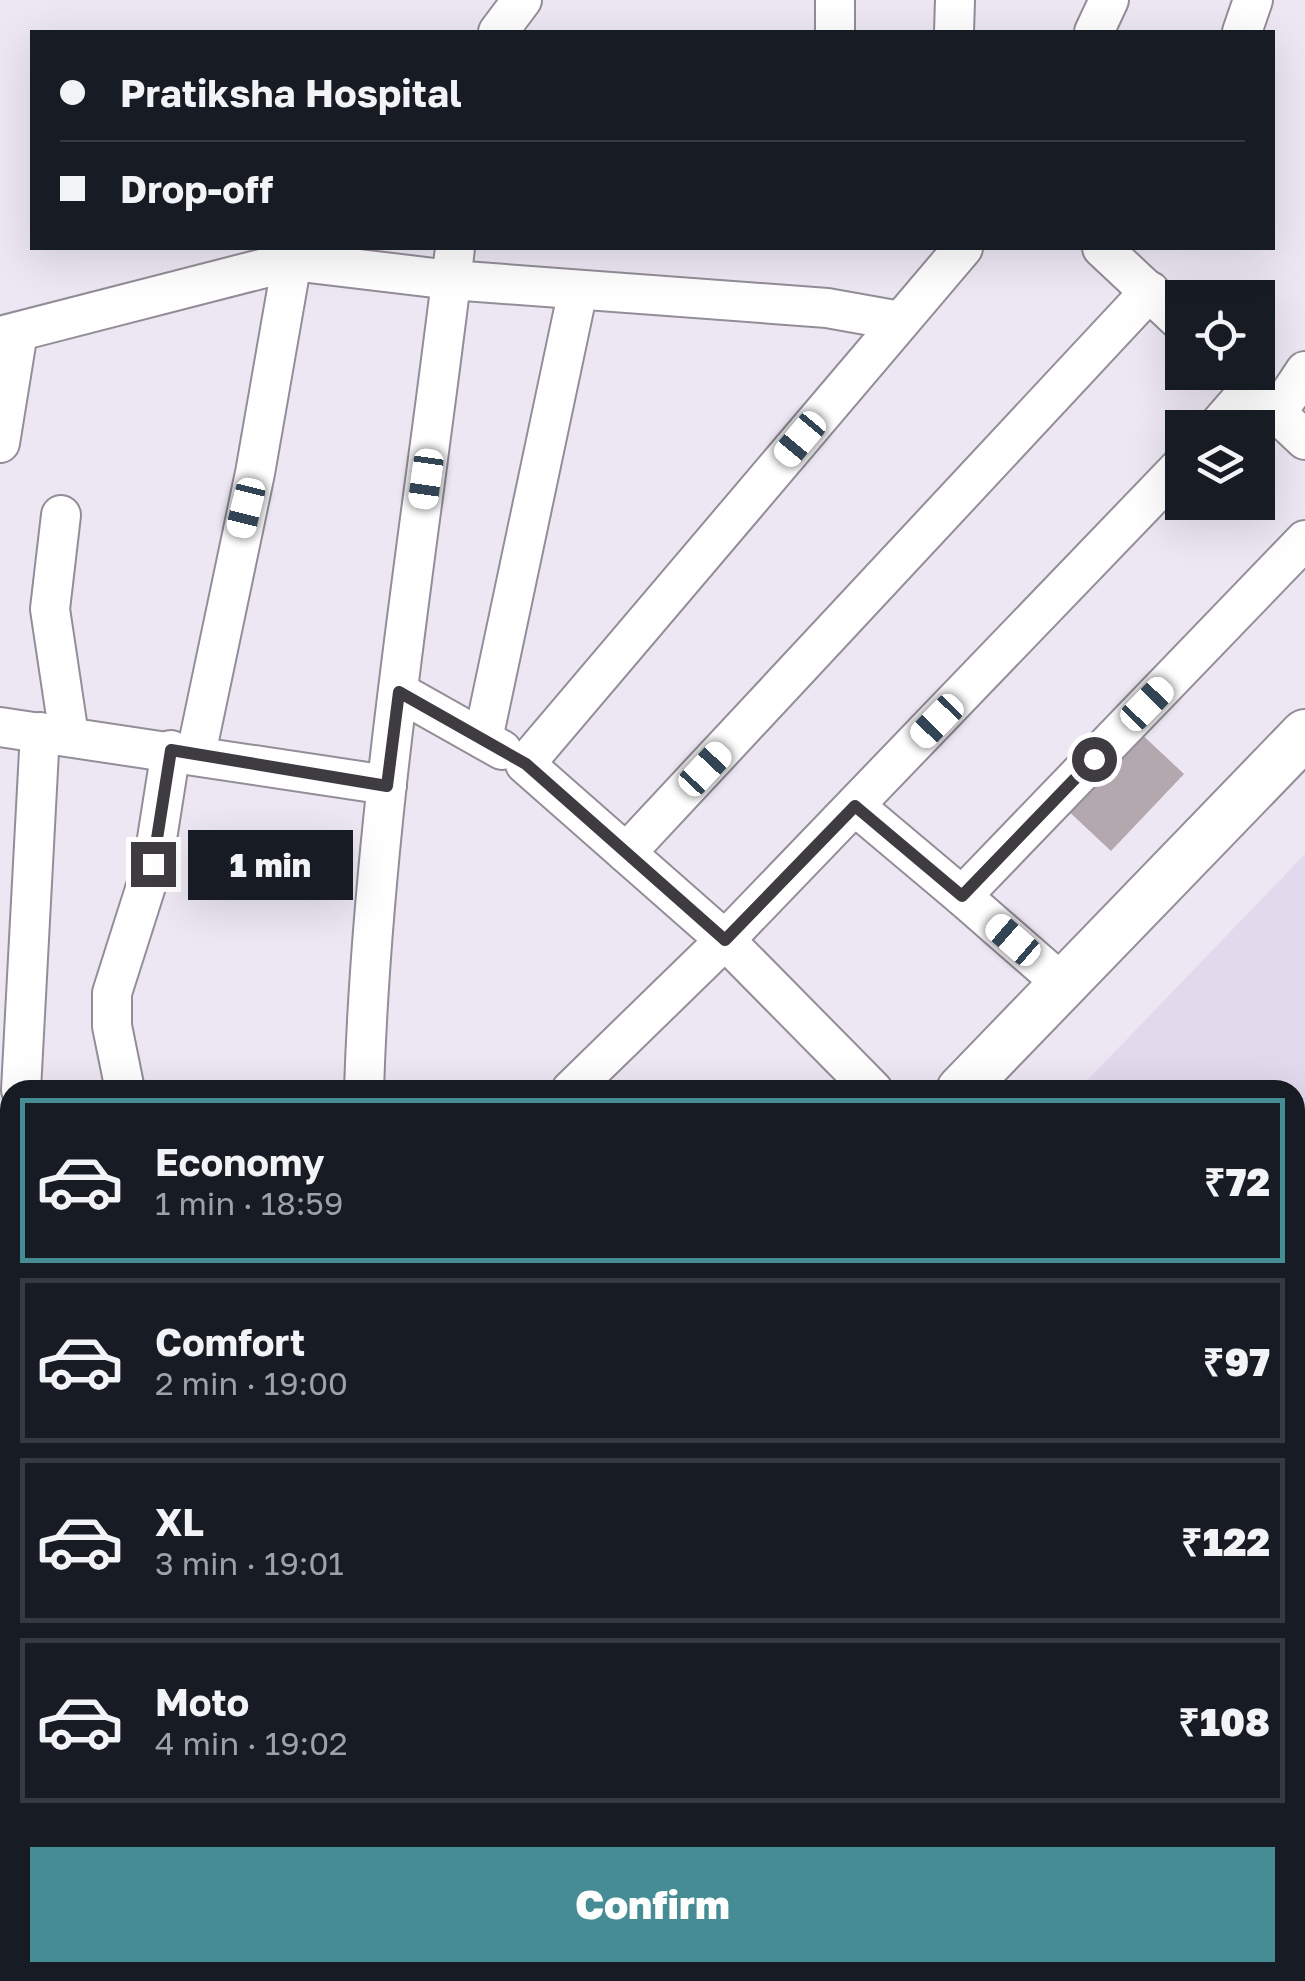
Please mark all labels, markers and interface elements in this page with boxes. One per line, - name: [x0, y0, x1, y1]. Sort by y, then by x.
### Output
- text: Pratiksha Hospital: [120, 70, 462, 115]
- text: Drop-off: [120, 166, 273, 211]
- map controls: [1165, 280, 1275, 520]
- button: locate: [1165, 280, 1275, 390]
- car: [769, 406, 831, 472]
- button: layers: [1165, 410, 1275, 520]
- car: [407, 447, 445, 511]
- car: [224, 475, 268, 541]
- car: [1115, 672, 1179, 736]
- car: [905, 689, 969, 753]
- car: [674, 737, 736, 801]
- route start: [1072, 737, 1117, 782]
- callout: 1 min: [188, 829, 353, 899]
- route end: [131, 842, 176, 887]
- text: 1 min: [230, 846, 311, 884]
- car: [981, 909, 1045, 971]
- icon: car: [35, 1136, 125, 1226]
- text: Economy: [155, 1139, 324, 1184]
- text: ₹72: [1204, 1159, 1270, 1204]
- text: 1 min · 18:59: [155, 1184, 343, 1222]
- icon: car: [35, 1316, 125, 1406]
- text: Comfort: [155, 1319, 305, 1364]
- text: ₹97: [1203, 1339, 1270, 1384]
- text: 2 min · 19:00: [155, 1364, 348, 1402]
- icon: car: [35, 1496, 125, 1586]
- text: XL: [155, 1499, 204, 1544]
- text: ₹122: [1181, 1519, 1270, 1564]
- text: 3 min · 19:01: [155, 1544, 344, 1582]
- icon: car: [35, 1676, 125, 1766]
- text: Moto: [155, 1679, 249, 1724]
- text: ₹108: [1178, 1699, 1270, 1744]
- text: 4 min · 19:02: [155, 1724, 348, 1762]
- button: Confirm: [30, 1847, 1275, 1962]

